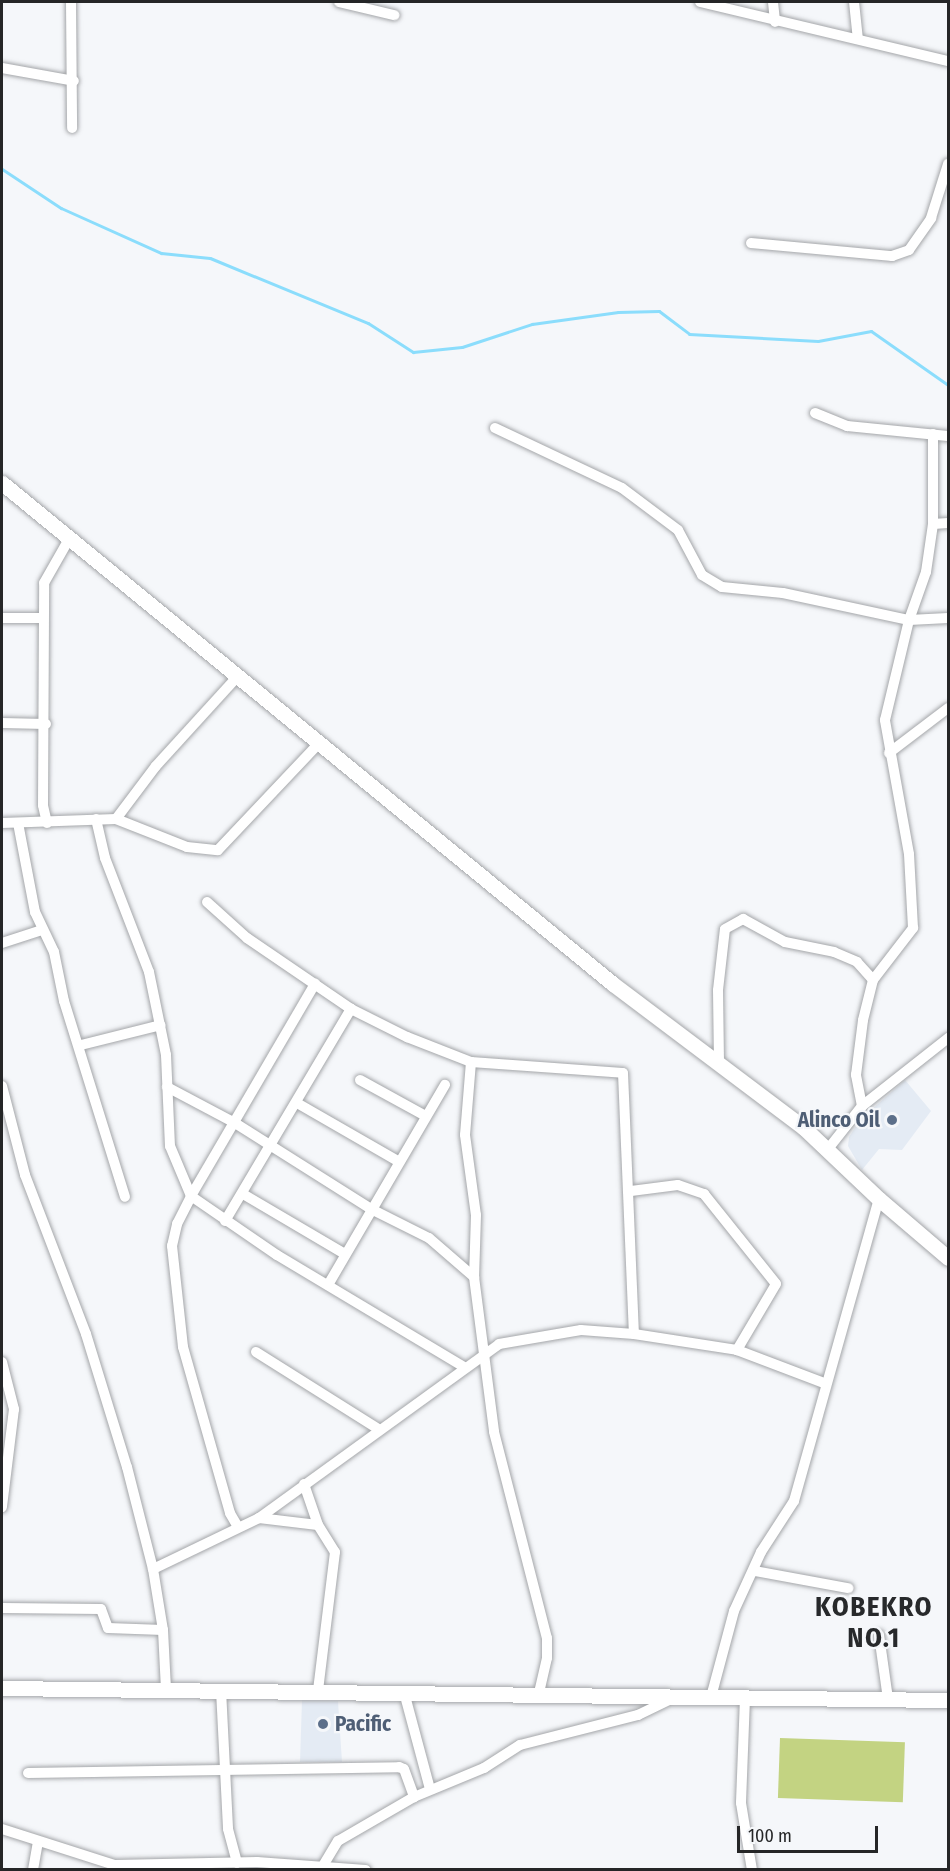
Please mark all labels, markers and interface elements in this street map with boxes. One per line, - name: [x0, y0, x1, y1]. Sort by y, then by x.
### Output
- place label: Alinco Oil: [798, 1107, 880, 1133]
- marker: Alinco Oil: [885, 1113, 899, 1127]
- district label: KOBEKRO NO.1: [815, 1591, 933, 1654]
- place label: Pacific: [335, 1711, 391, 1737]
- marker: Pacific: [316, 1717, 330, 1731]
- scale bar: [740, 1814, 881, 1852]
- text: 100 m: [748, 1825, 792, 1847]

